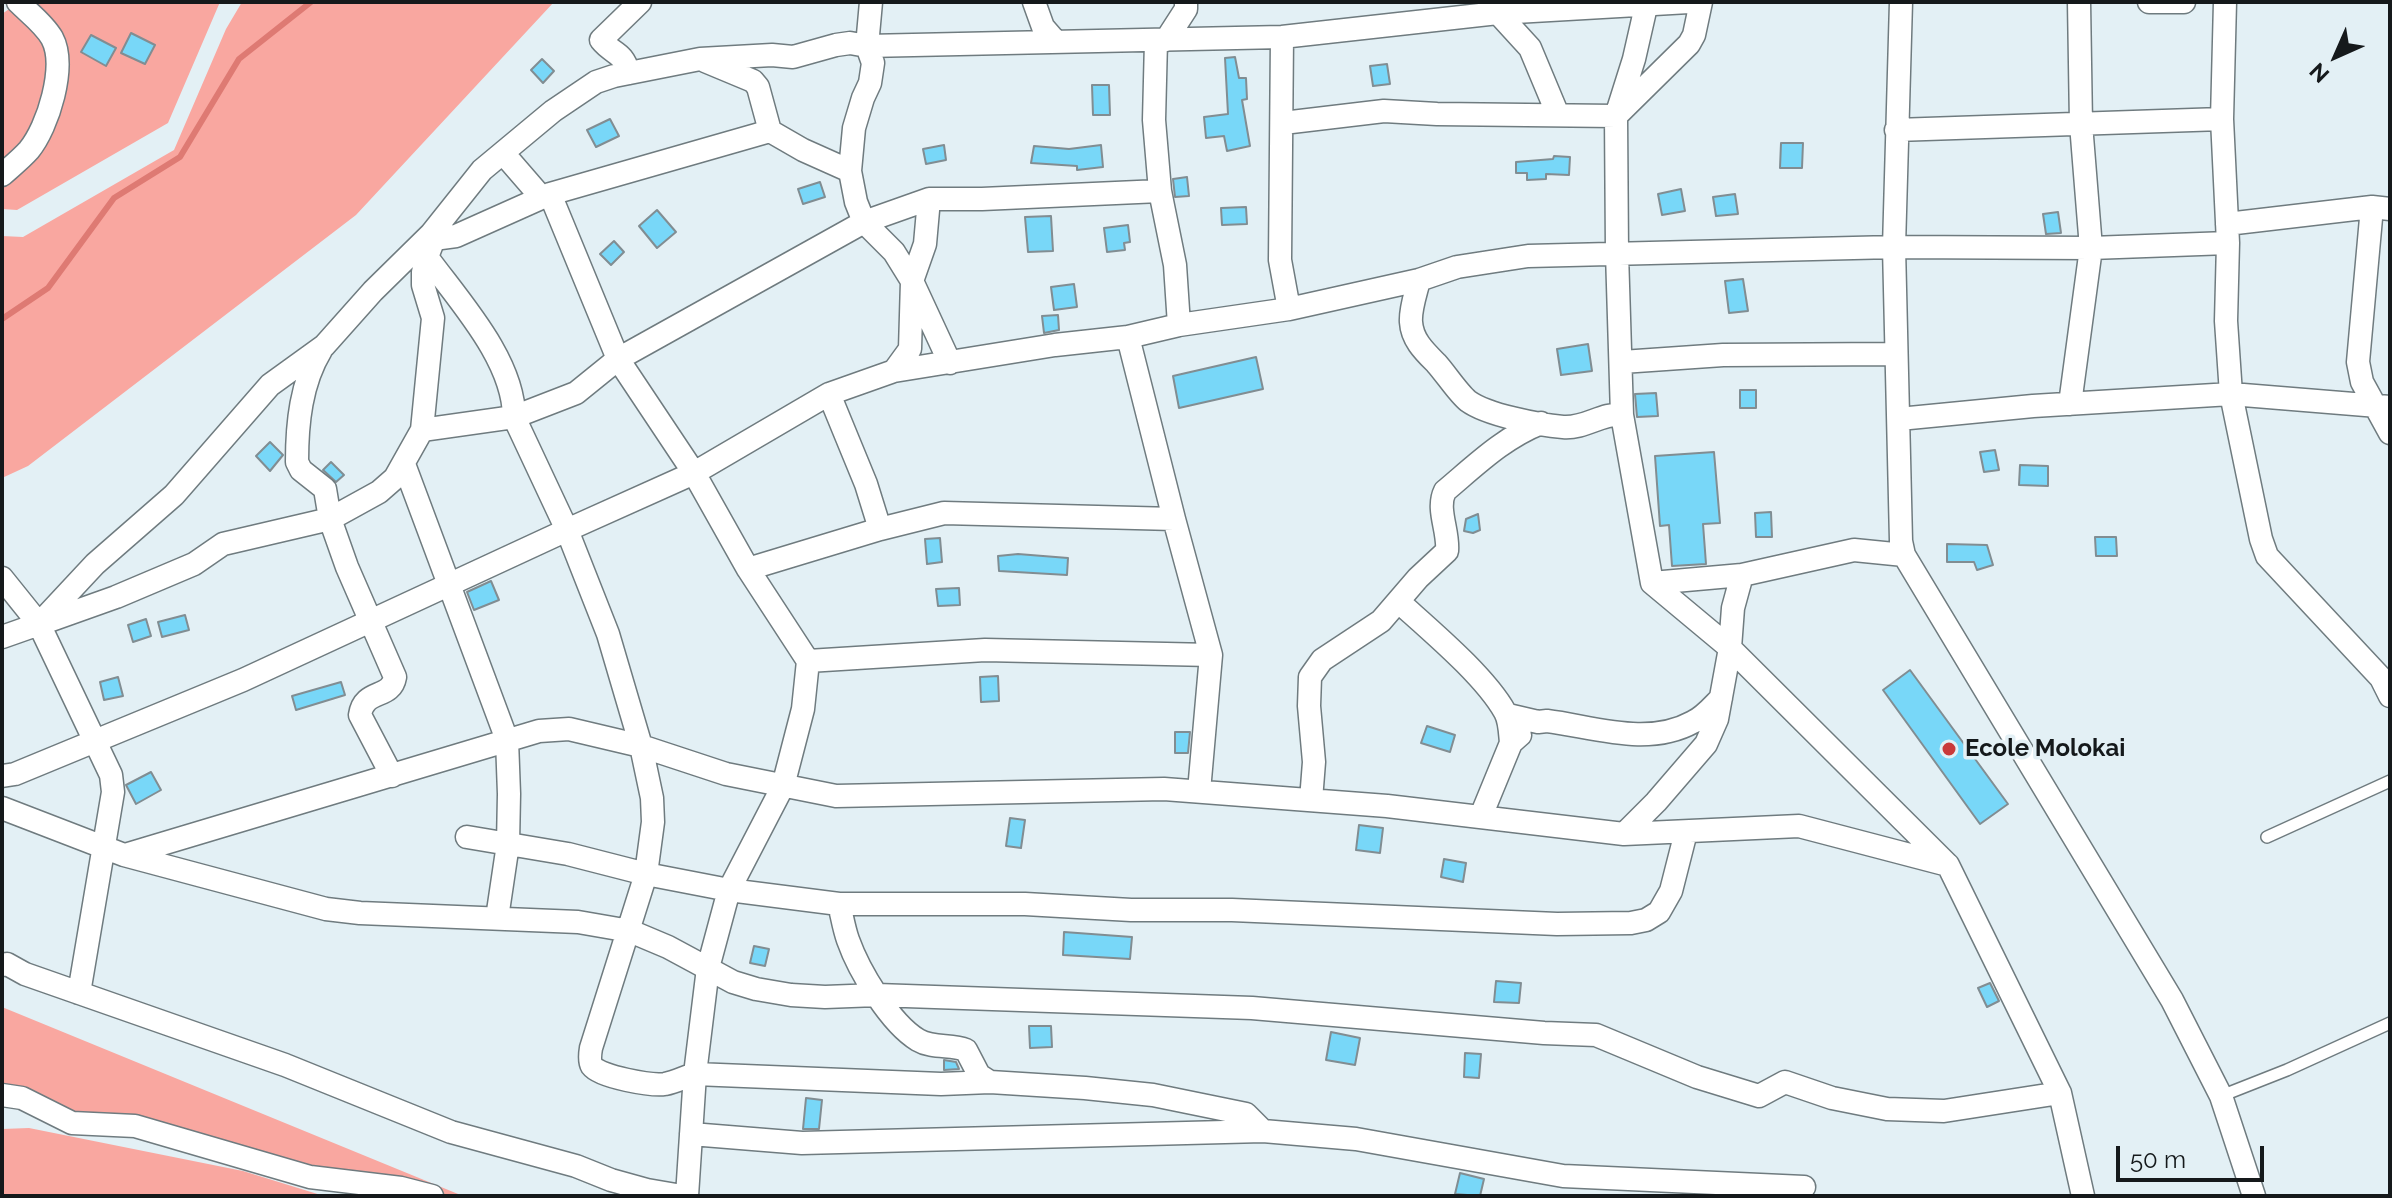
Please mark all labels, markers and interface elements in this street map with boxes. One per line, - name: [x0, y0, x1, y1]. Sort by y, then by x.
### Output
- north arrow: [2296, 16, 2376, 96]
- text: N: [2304, 58, 2334, 88]
- place label: Ecole Molokai: [1965, 735, 2125, 763]
- marker: Ecole Molokai: [1940, 740, 1958, 758]
- scale bar: [2120, 1130, 2268, 1180]
- text: 50 m: [2130, 1145, 2186, 1174]

